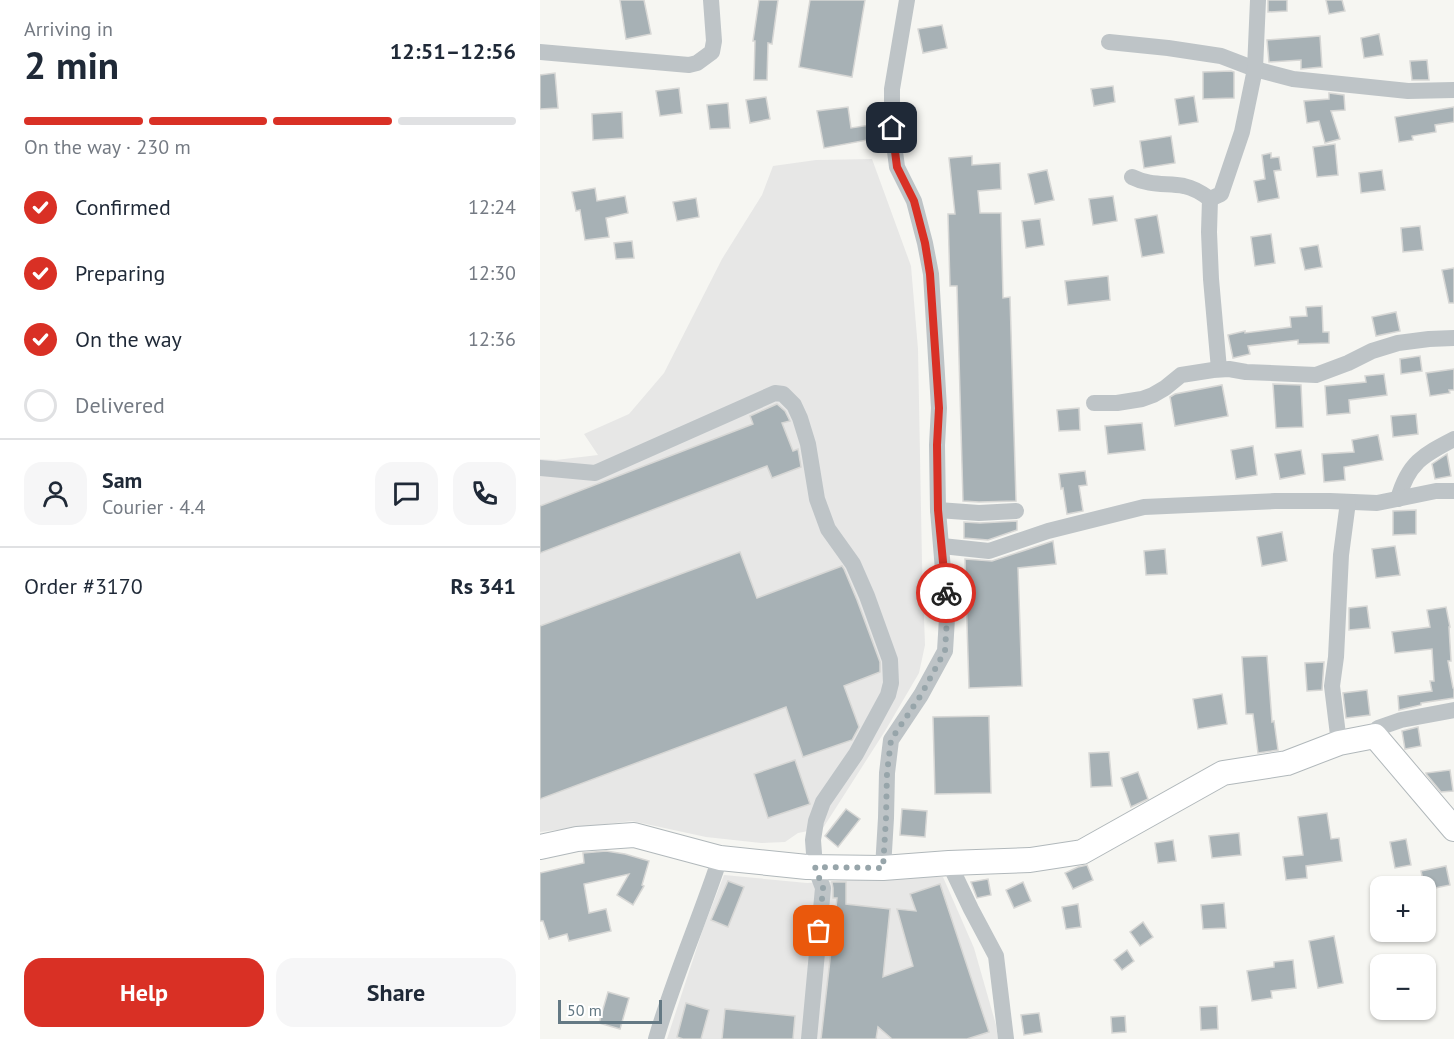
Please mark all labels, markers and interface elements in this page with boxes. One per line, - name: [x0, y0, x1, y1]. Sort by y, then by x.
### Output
- text: Arriving in: [24, 16, 113, 42]
- text: 12:51–12:56: [390, 37, 516, 65]
- text: 2 min: [24, 39, 119, 90]
- pin: [866, 102, 917, 153]
- icon: home: [875, 111, 908, 144]
- text: On the way · 230 m: [24, 134, 191, 160]
- icon: check: [24, 191, 57, 224]
- text: Confirmed: [75, 193, 171, 221]
- text: 12:24: [468, 194, 516, 220]
- icon: check: [24, 257, 57, 290]
- text: Preparing: [75, 259, 165, 287]
- text: 12:30: [468, 260, 516, 286]
- icon: check: [24, 323, 57, 356]
- text: On the way: [75, 325, 182, 353]
- text: 12:36: [468, 326, 516, 352]
- text: Delivered: [75, 391, 165, 419]
- button: person: [24, 462, 87, 525]
- button: chat: [375, 462, 438, 525]
- button: phone: [453, 462, 516, 525]
- text: Sam: [102, 466, 142, 494]
- text: Courier · 4.4: [102, 494, 205, 520]
- courier: [916, 563, 976, 623]
- text: Order #3170: [24, 572, 143, 600]
- text: Rs 341: [450, 572, 516, 600]
- icon: bike: [930, 577, 963, 610]
- map controls: [1370, 876, 1436, 1020]
- button: +: [1370, 876, 1436, 942]
- pin: [793, 905, 844, 956]
- icon: bag: [802, 914, 835, 947]
- button: −: [1370, 954, 1436, 1020]
- button: Help: [24, 958, 264, 1027]
- button: Share: [276, 958, 516, 1027]
- scale bar: [558, 997, 662, 1024]
- text: 50 m: [567, 1000, 602, 1020]

